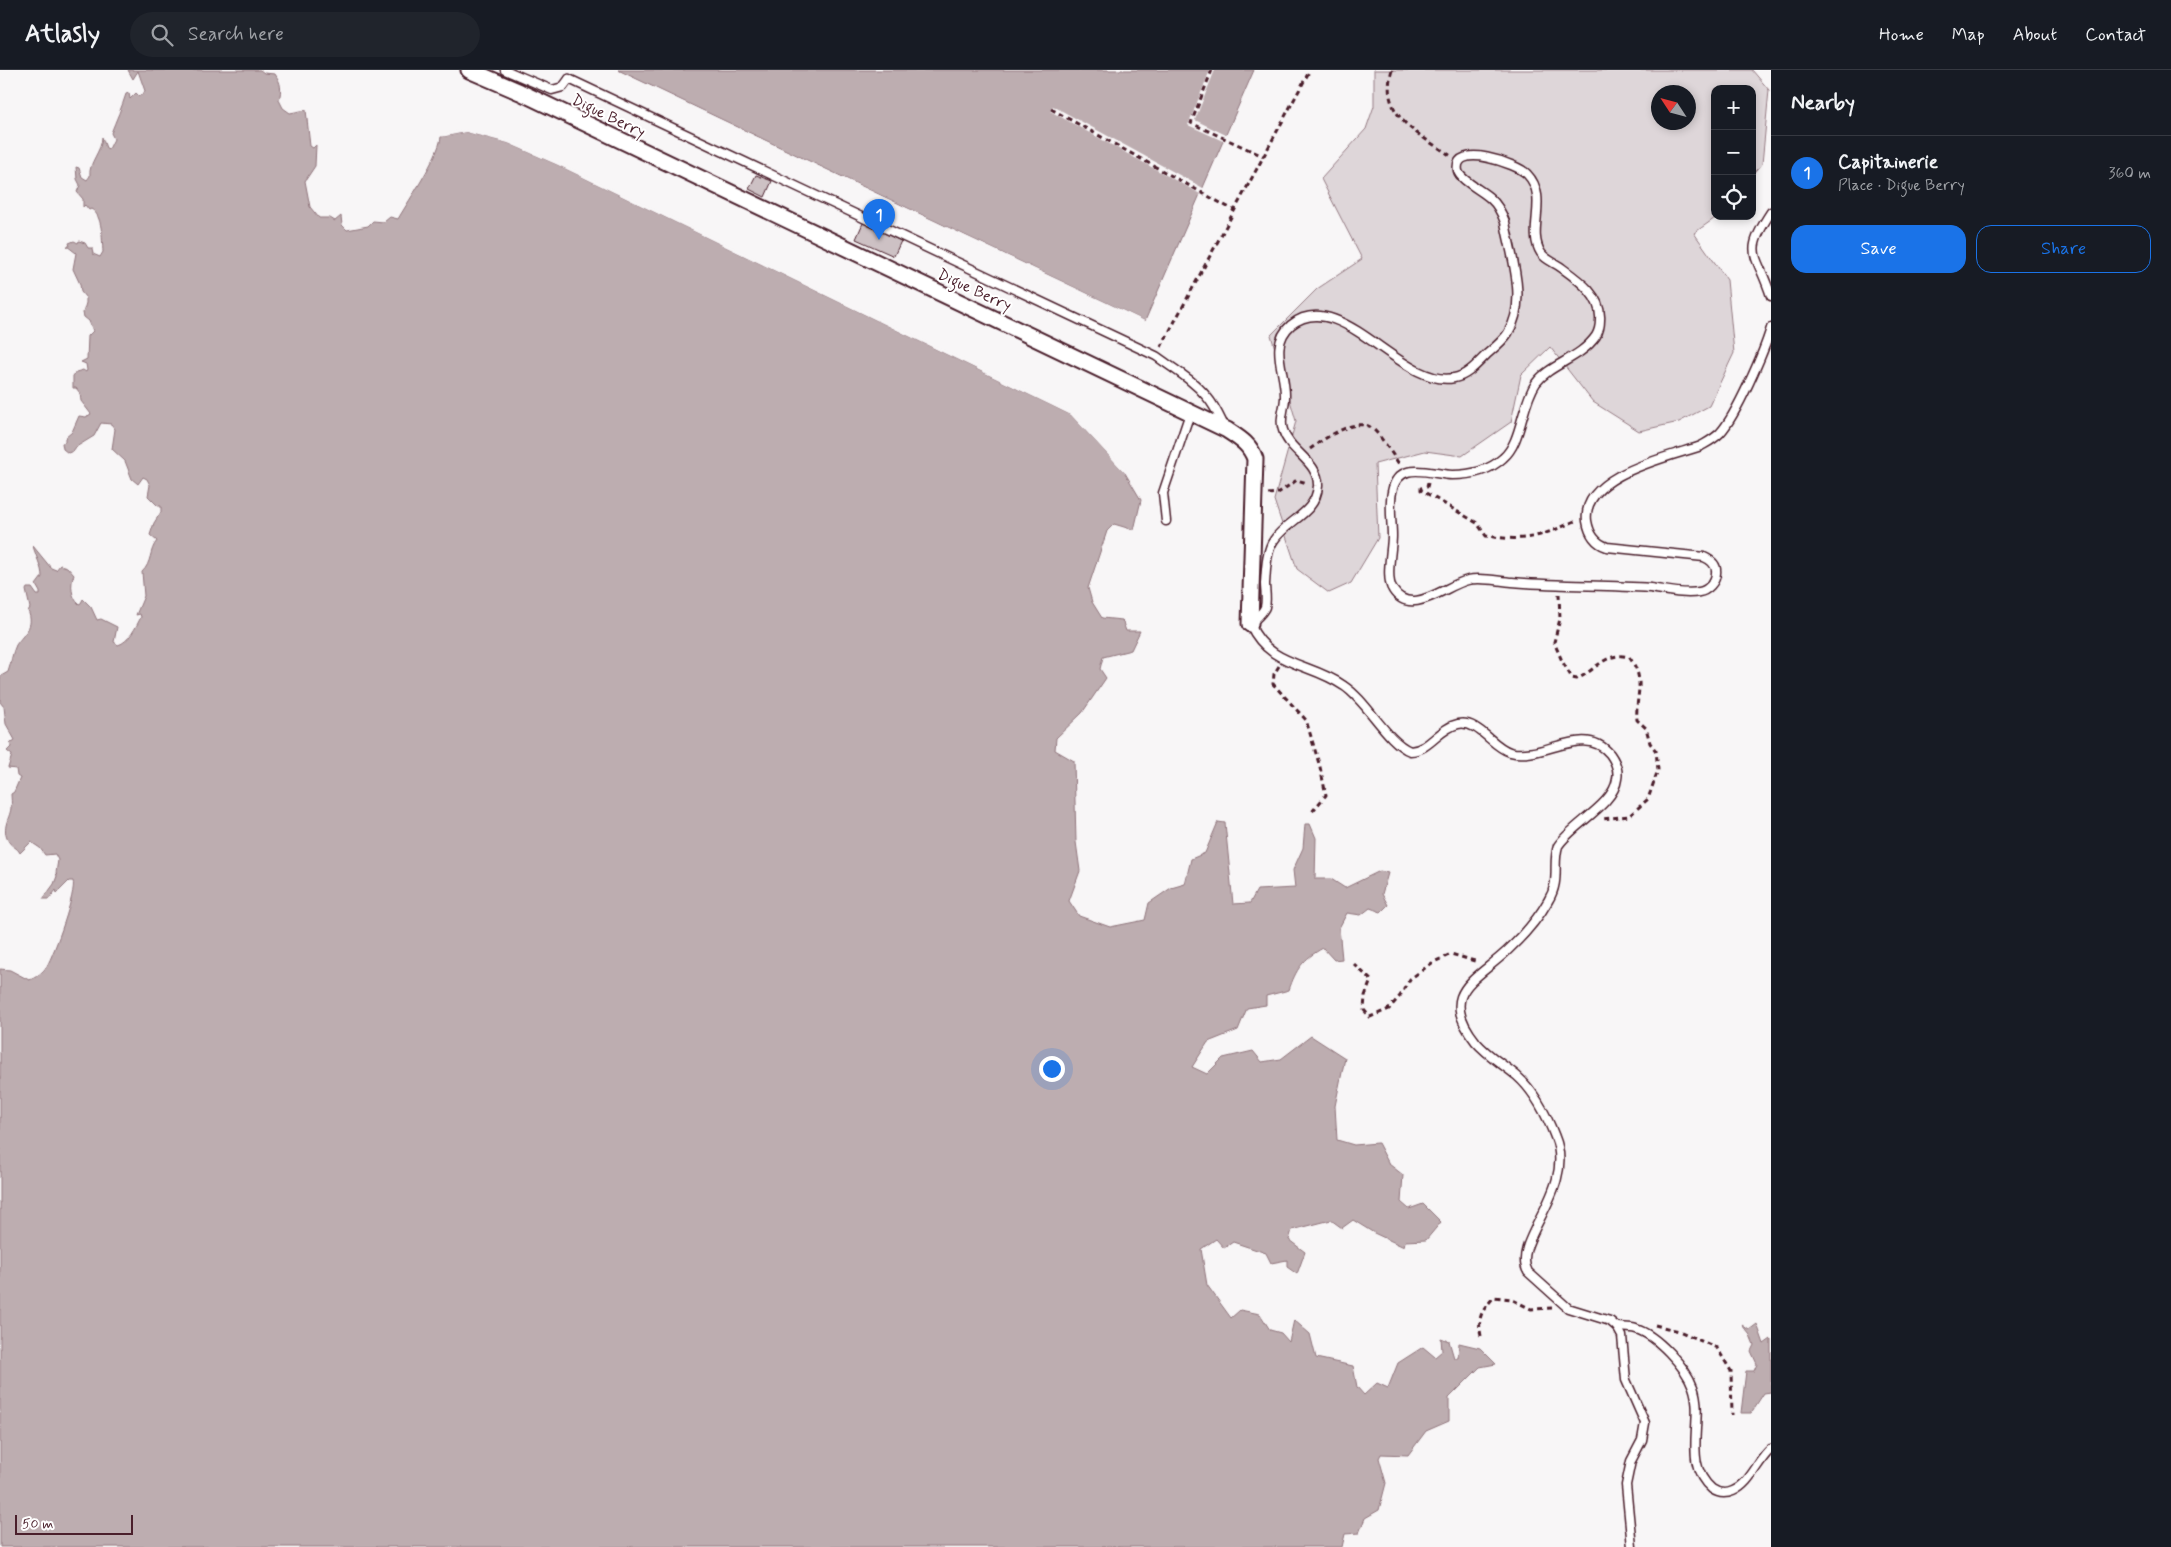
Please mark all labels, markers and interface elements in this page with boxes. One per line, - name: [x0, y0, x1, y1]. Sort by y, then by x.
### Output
- search box: [130, 12, 480, 57]
- text: Atlasly: [25, 19, 100, 50]
- icon: search: [148, 21, 176, 49]
- text: Search here: [188, 22, 284, 47]
- text: Home: [1879, 23, 1924, 47]
- text: Map: [1952, 23, 1985, 47]
- text: About: [2013, 23, 2057, 47]
- text: Contact: [2085, 23, 2146, 47]
- north arrow: [1651, 85, 1696, 130]
- map controls: [1711, 85, 1756, 220]
- button: +: [1711, 85, 1756, 130]
- text: Nearby: [1791, 89, 1855, 117]
- street label: Digue Berry: [568, 90, 649, 144]
- button: −: [1711, 130, 1756, 175]
- text: Capitainerie: [1838, 150, 1938, 175]
- text: 1: [1803, 163, 1811, 184]
- text: 360 m: [2108, 163, 2151, 184]
- button: locate: [1711, 175, 1756, 220]
- text: Place · Digue Berry: [1838, 175, 1965, 196]
- pin: 1: [863, 199, 895, 240]
- button: Save: [1791, 225, 1966, 273]
- button: Share: [1976, 225, 2151, 273]
- street label: Digue Berry: [934, 264, 1015, 318]
- your location: [1039, 1056, 1065, 1082]
- scale bar: [15, 1512, 132, 1535]
- text: 50 m: [22, 1515, 53, 1533]

